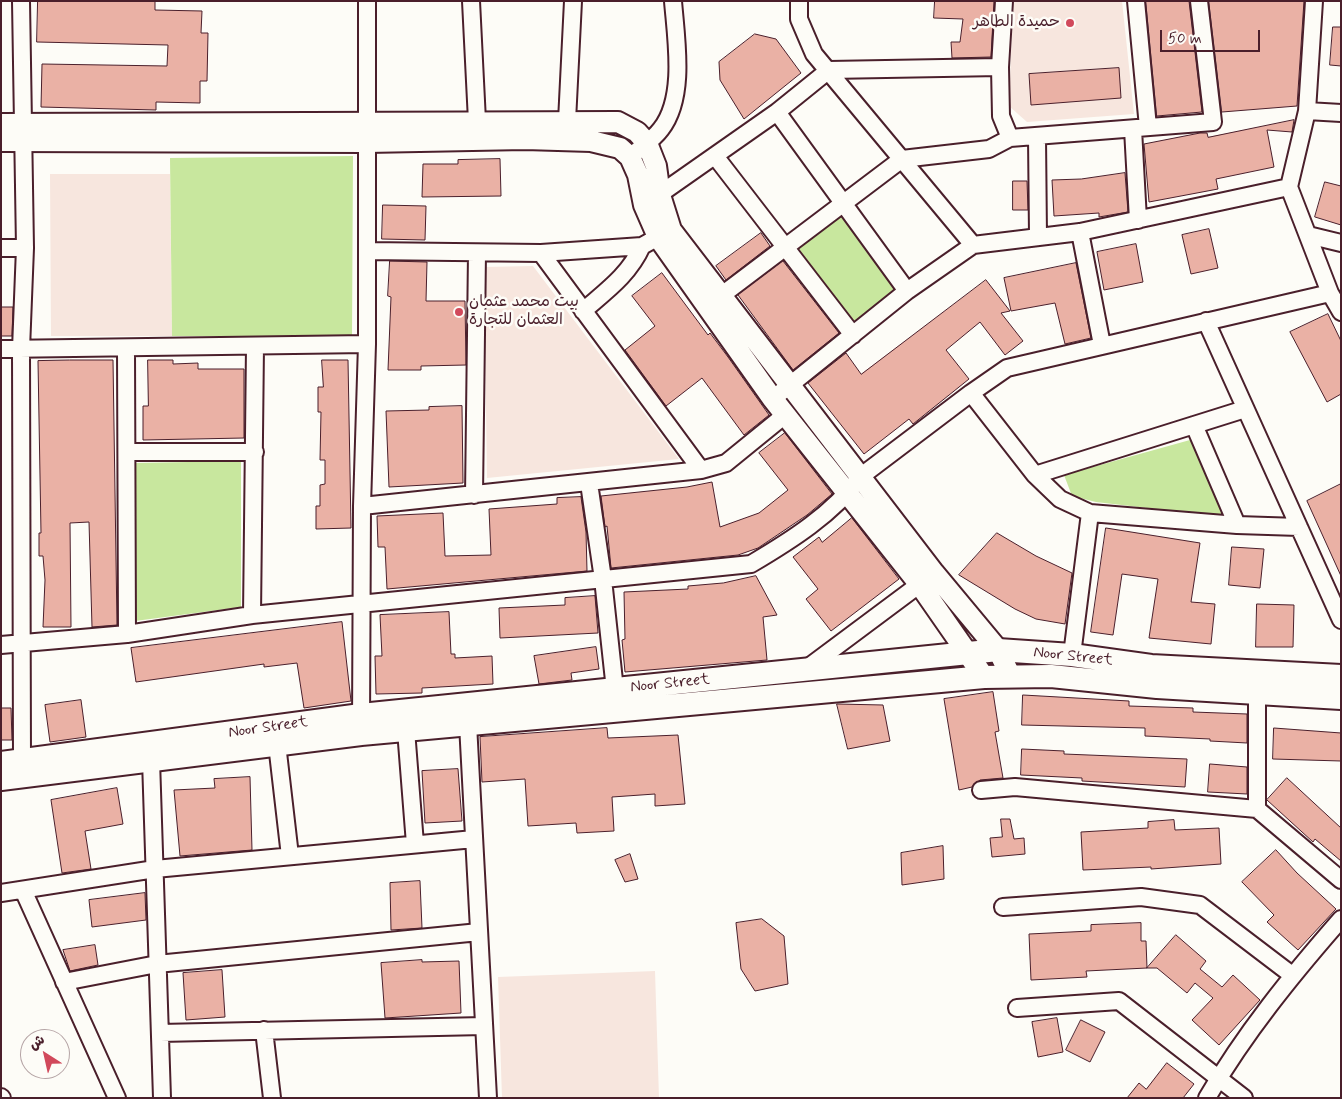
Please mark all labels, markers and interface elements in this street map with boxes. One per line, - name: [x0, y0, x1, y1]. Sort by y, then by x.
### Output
- place label: حميدة الطاهر: [973, 13, 1060, 33]
- marker: حميدة الطاهر: [1064, 17, 1076, 29]
- scale bar: [1162, 20, 1262, 52]
- text: 50 m: [1168, 29, 1202, 49]
- place label: بيت محمد عثمان العثمان للتجارة: [469, 293, 579, 331]
- marker: بيت محمد عثمان العثمان للتجارة: [453, 306, 465, 318]
- street label: Noor Street: [1032, 643, 1114, 671]
- street label: Noor Street: [629, 670, 711, 698]
- street label: Noor Street: [227, 713, 309, 743]
- north arrow: [20, 1029, 70, 1079]
- text: ش: [25, 1031, 48, 1054]

